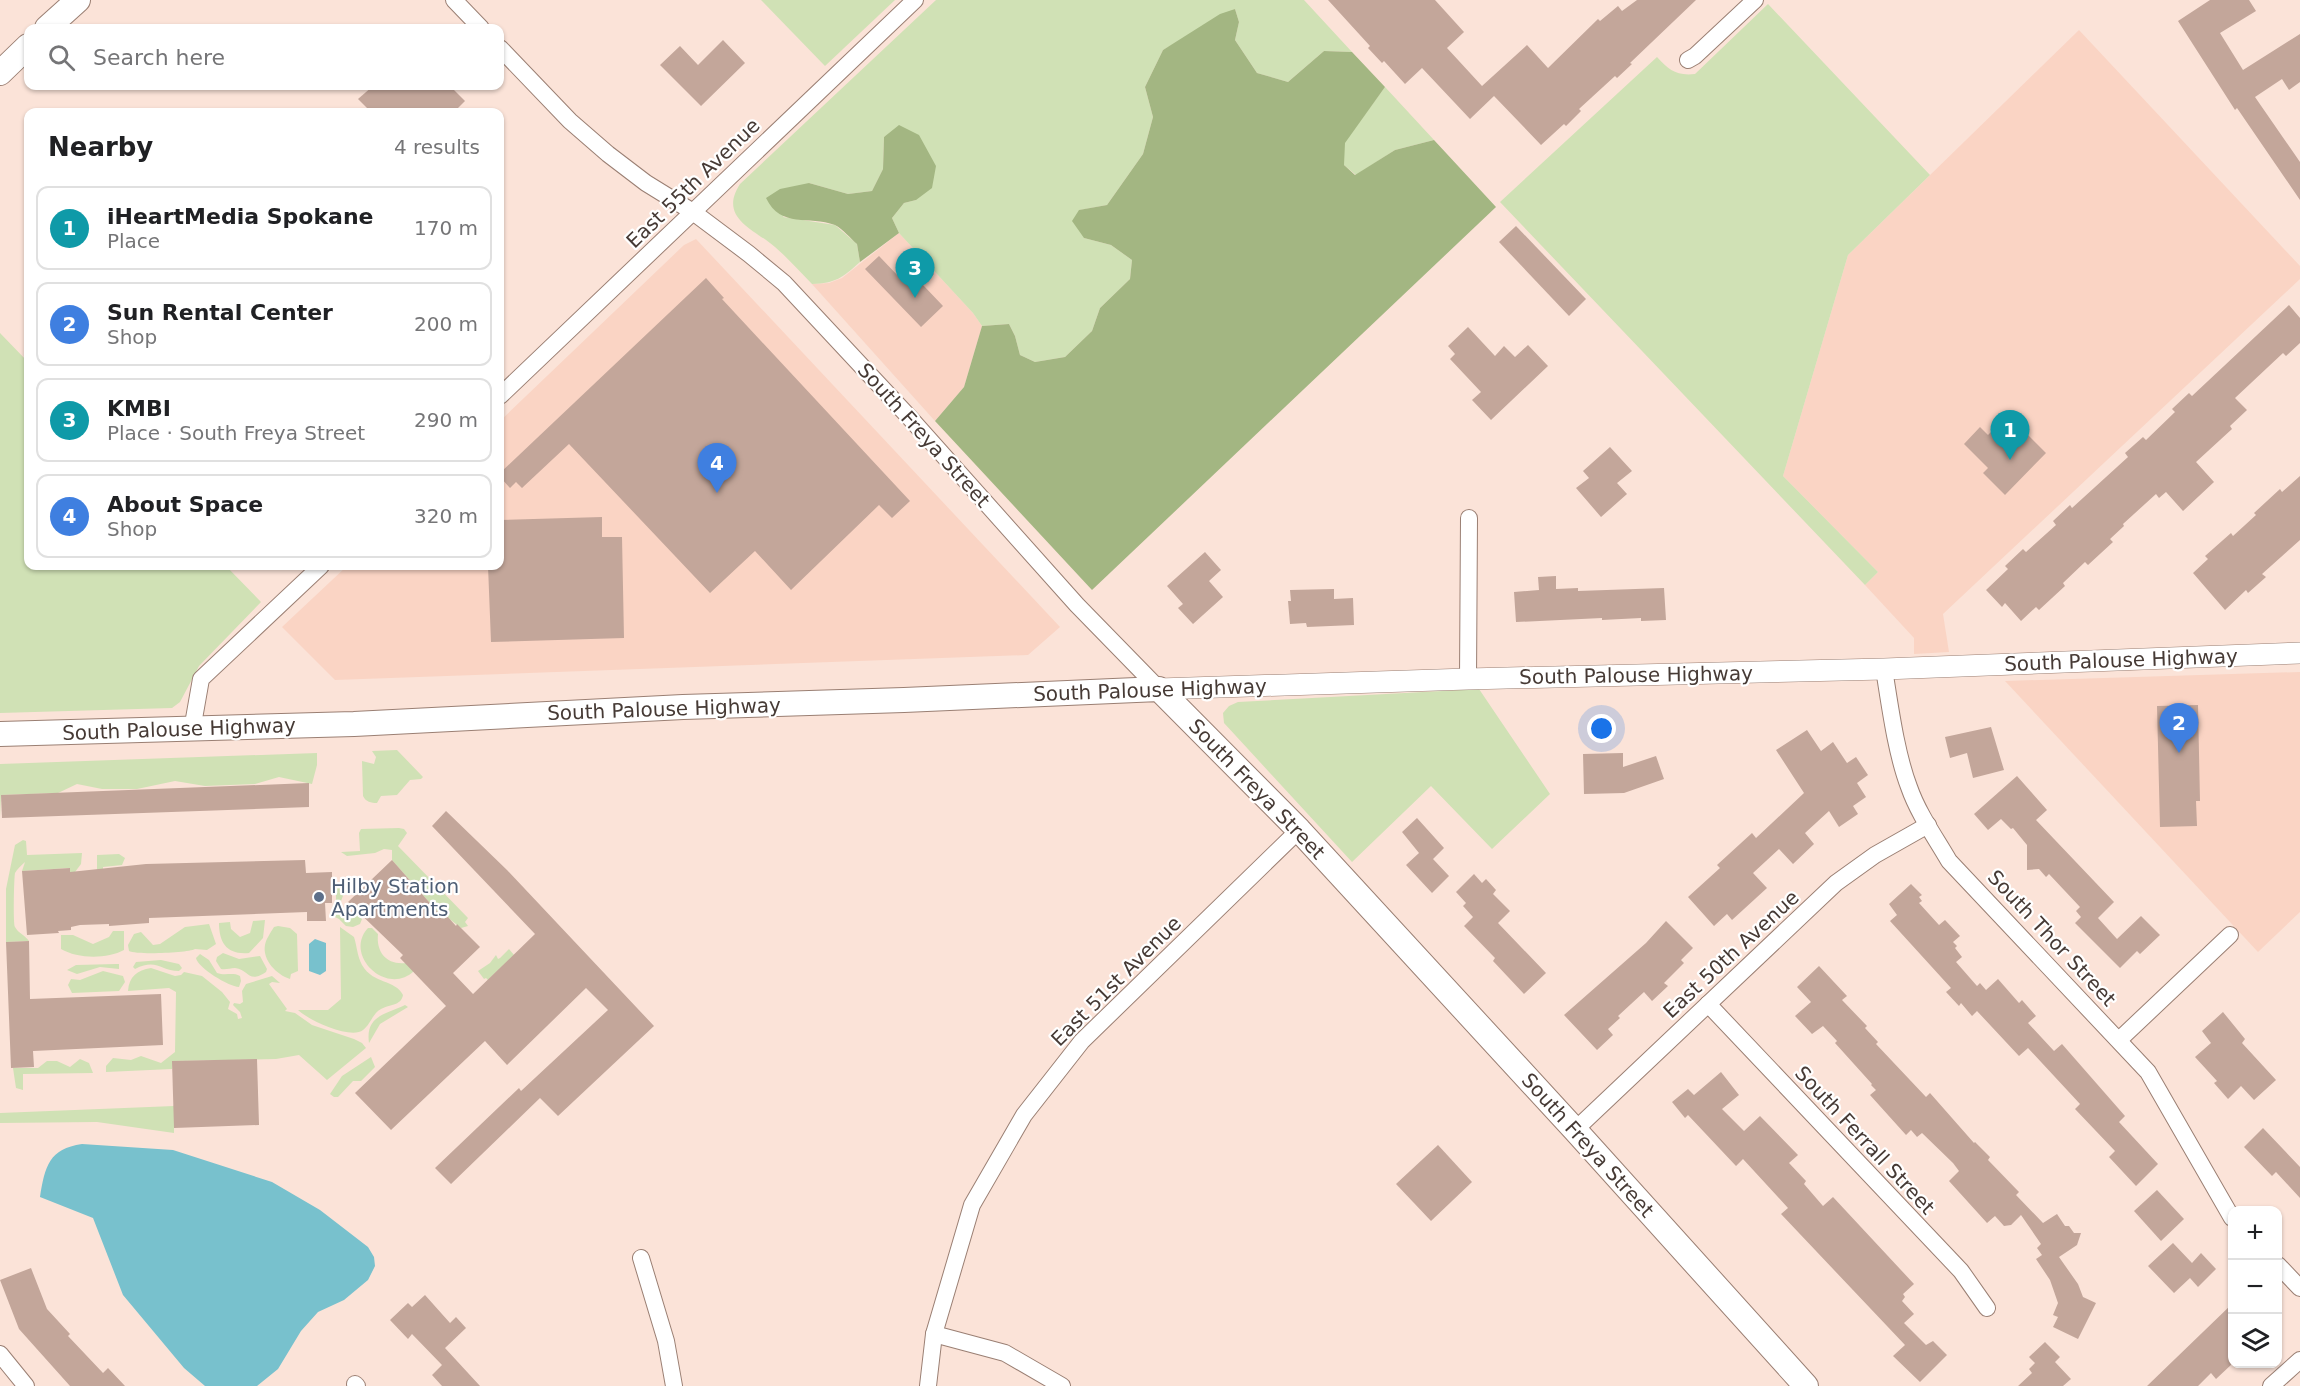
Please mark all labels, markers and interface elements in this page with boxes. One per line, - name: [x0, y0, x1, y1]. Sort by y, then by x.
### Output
- search box: [24, 24, 504, 90]
- icon: search: [45, 41, 78, 74]
- text: Search here: [93, 45, 225, 70]
- street label: East 55th Avenue: [621, 113, 765, 253]
- text: Nearby: [48, 132, 153, 162]
- text: 4 results: [394, 135, 480, 159]
- text: iHeartMedia Spokane: [107, 204, 373, 229]
- text: 1: [63, 216, 76, 240]
- text: 170 m: [414, 216, 478, 240]
- text: Place: [107, 229, 160, 253]
- pin: 3: [896, 248, 934, 298]
- text: Sun Rental Center: [107, 300, 333, 325]
- text: 2: [63, 312, 76, 336]
- text: 200 m: [414, 312, 478, 336]
- text: Shop: [107, 325, 157, 349]
- street label: South Freya Street: [853, 358, 995, 512]
- text: KMBI: [107, 396, 171, 421]
- text: 3: [63, 408, 76, 432]
- text: 290 m: [414, 408, 478, 432]
- pin: 1: [1990, 410, 2030, 460]
- text: Place · South Freya Street: [107, 421, 365, 445]
- pin: 4: [698, 444, 736, 493]
- text: About Space: [107, 492, 263, 517]
- text: 4: [63, 504, 76, 528]
- text: 320 m: [414, 504, 478, 528]
- text: Shop: [107, 517, 157, 541]
- street label: South Palouse Highway: [2004, 644, 2238, 676]
- street label: South Palouse Highway: [1519, 661, 1753, 689]
- street label: South Palouse Highway: [1033, 674, 1267, 706]
- street label: South Palouse Highway: [547, 693, 781, 725]
- pin: 2: [2160, 704, 2198, 753]
- street label: South Palouse Highway: [62, 713, 296, 745]
- street label: South Freya Street: [1184, 714, 1330, 864]
- your location: [1587, 714, 1616, 743]
- street label: South Thor Street: [1983, 865, 2121, 1011]
- place label: Hilby Station Apartments: [331, 874, 459, 921]
- street label: East 50th Avenue: [1658, 885, 1804, 1023]
- marker: Hilby Station Apartments: [312, 890, 326, 904]
- street label: East 51st Avenue: [1046, 911, 1186, 1051]
- street label: South Ferrall Street: [1790, 1061, 1940, 1219]
- street label: South Freya Street: [1517, 1068, 1659, 1222]
- map controls: [2228, 1206, 2282, 1368]
- button: +: [2228, 1206, 2282, 1260]
- button: −: [2228, 1260, 2282, 1314]
- button: layers: [2228, 1314, 2282, 1368]

